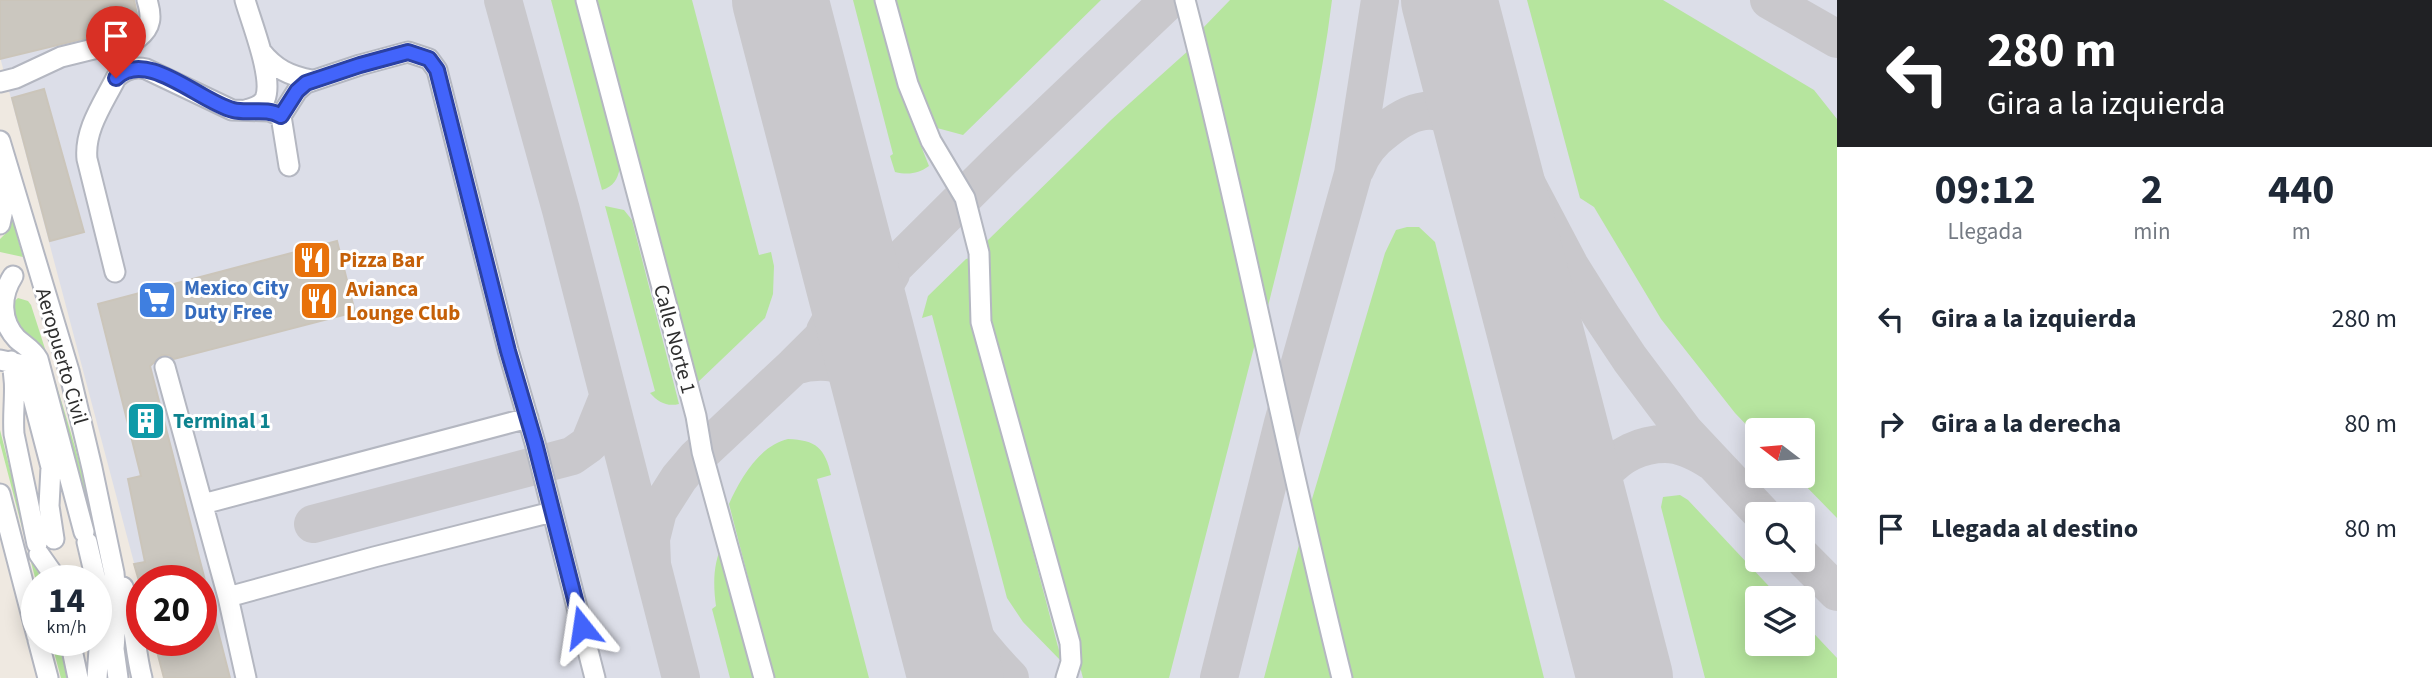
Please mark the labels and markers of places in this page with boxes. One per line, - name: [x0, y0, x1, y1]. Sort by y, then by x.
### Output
- pin: [86, 6, 146, 78]
- restaurant icon: Pizza Bar: [291, 239, 333, 281]
- place label: Pizza Bar: [339, 245, 424, 275]
- place label: Mexico City Duty Free: [184, 273, 289, 327]
- place label: Avianca Lounge Club: [345, 274, 460, 328]
- supermarket icon: Mexico City Duty Free: [136, 279, 178, 321]
- restaurant icon: Avianca Lounge Club: [298, 280, 340, 322]
- building icon: Terminal 1: [125, 400, 167, 442]
- place label: Terminal 1: [173, 406, 270, 436]

